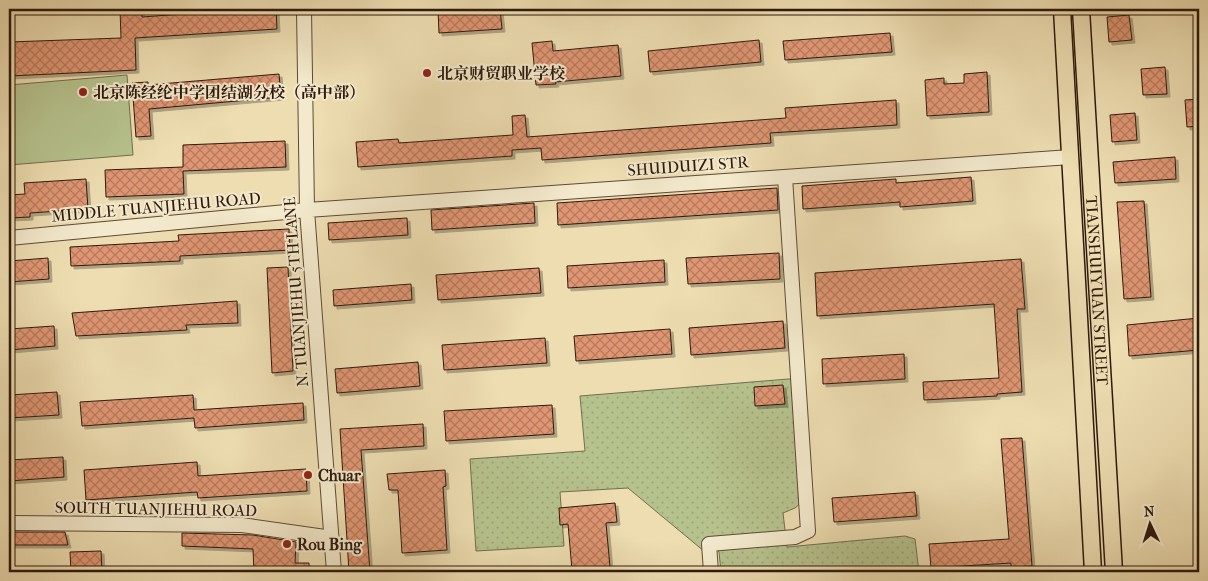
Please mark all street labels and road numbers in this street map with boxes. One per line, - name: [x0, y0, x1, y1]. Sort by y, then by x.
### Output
- street label: SHUIDUIZI STR: [627, 152, 751, 180]
- street label: MIDDLE TUANJIEHU ROAD: [51, 188, 261, 226]
- street label: TIANSHUIYUAN STREET: [1082, 195, 1113, 386]
- street label: N. TUANJIEHU 5TH LANE: [280, 196, 312, 388]
- street label: SOUTH TUANJIEHU ROAD: [55, 498, 257, 520]

